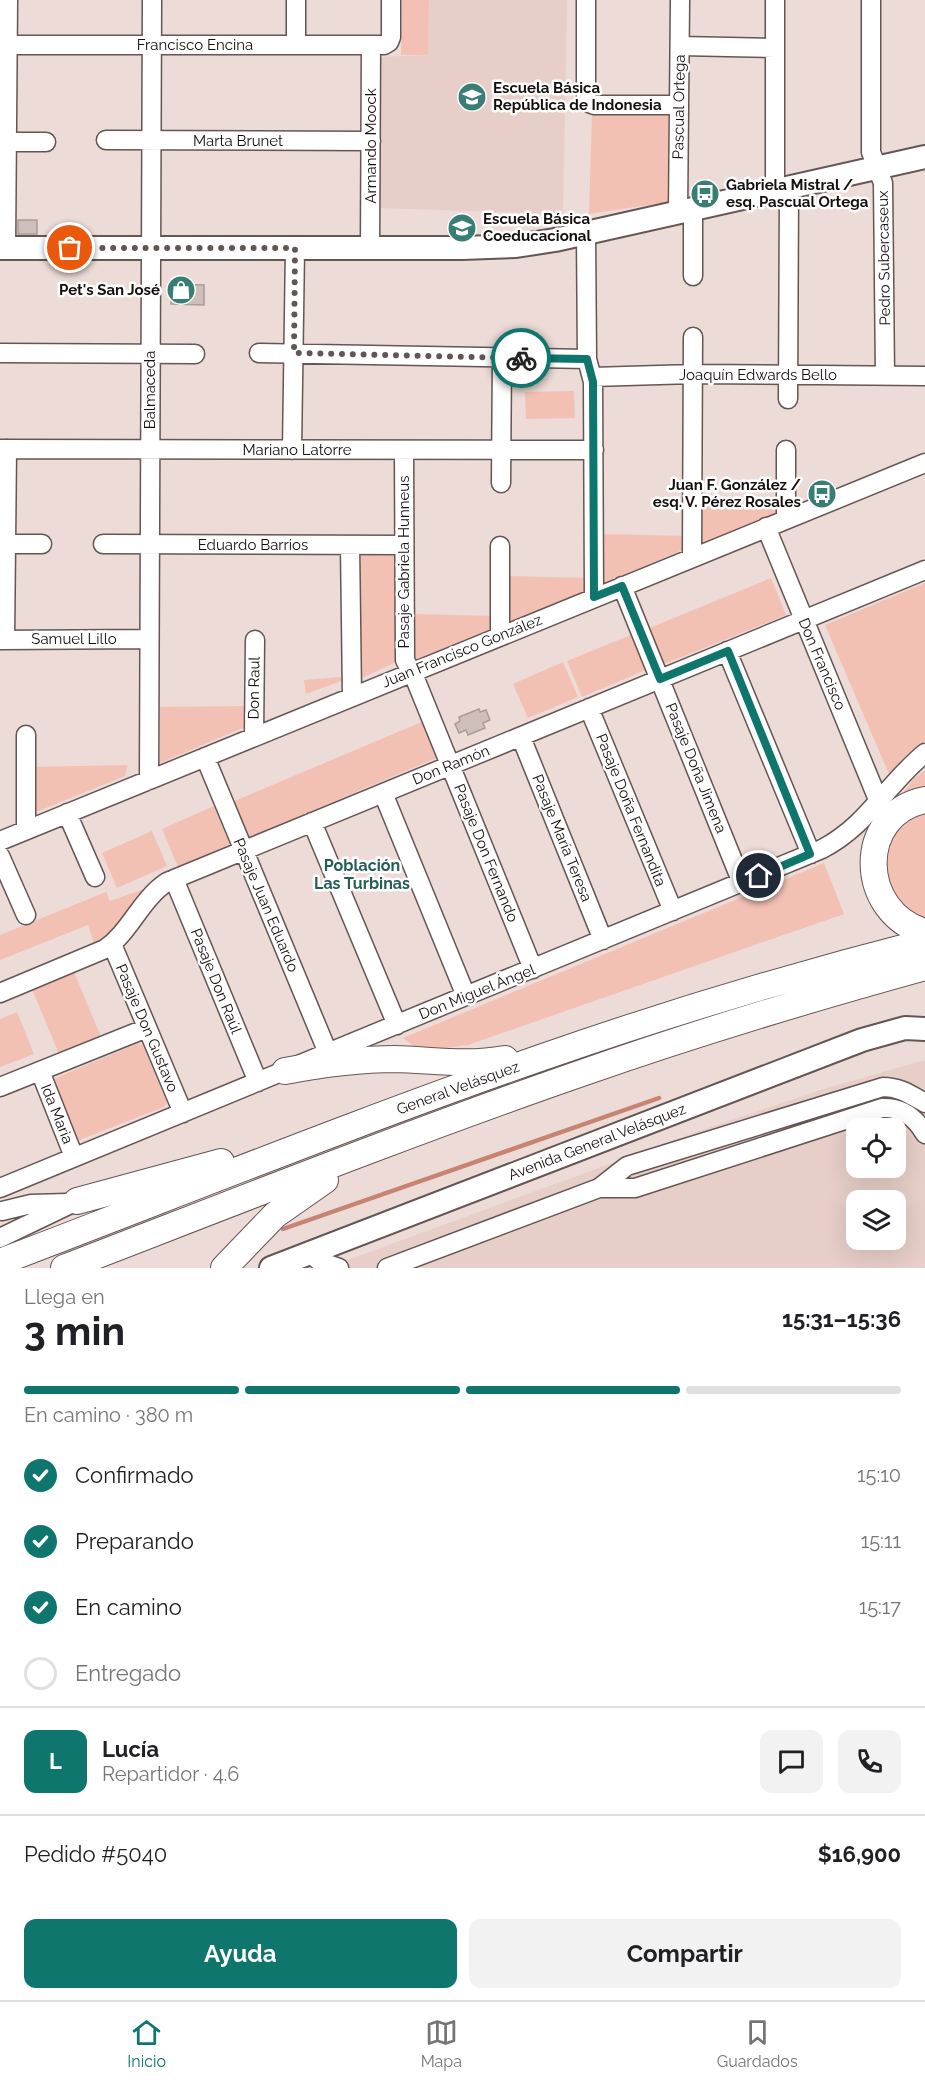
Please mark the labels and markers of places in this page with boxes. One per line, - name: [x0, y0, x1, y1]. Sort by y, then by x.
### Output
- place label: Escuela Básica República de Indonesia: [493, 79, 662, 114]
- school or university icon: Escuela Básica República de Indonesia: [456, 81, 488, 113]
- place label: Gabriela Mistral / esq. Pascual Ortega: [726, 176, 869, 211]
- bus stop icon: Gabriela Mistral / esq. Pascual Ortega: [689, 178, 721, 210]
- place label: Escuela Básica Coeducacional: [483, 210, 591, 245]
- school or university icon: Escuela Básica Coeducacional: [446, 212, 478, 244]
- pin: [44, 222, 95, 273]
- shop icon: Pet's San José: [165, 274, 197, 306]
- place label: Pet's San José: [59, 281, 160, 299]
- place label: Juan F. González / esq. V. Pérez Rosales: [653, 476, 802, 511]
- bus stop icon: Juan F. González / esq. V. Pérez Rosales: [806, 478, 838, 510]
- pin: [733, 850, 784, 901]

